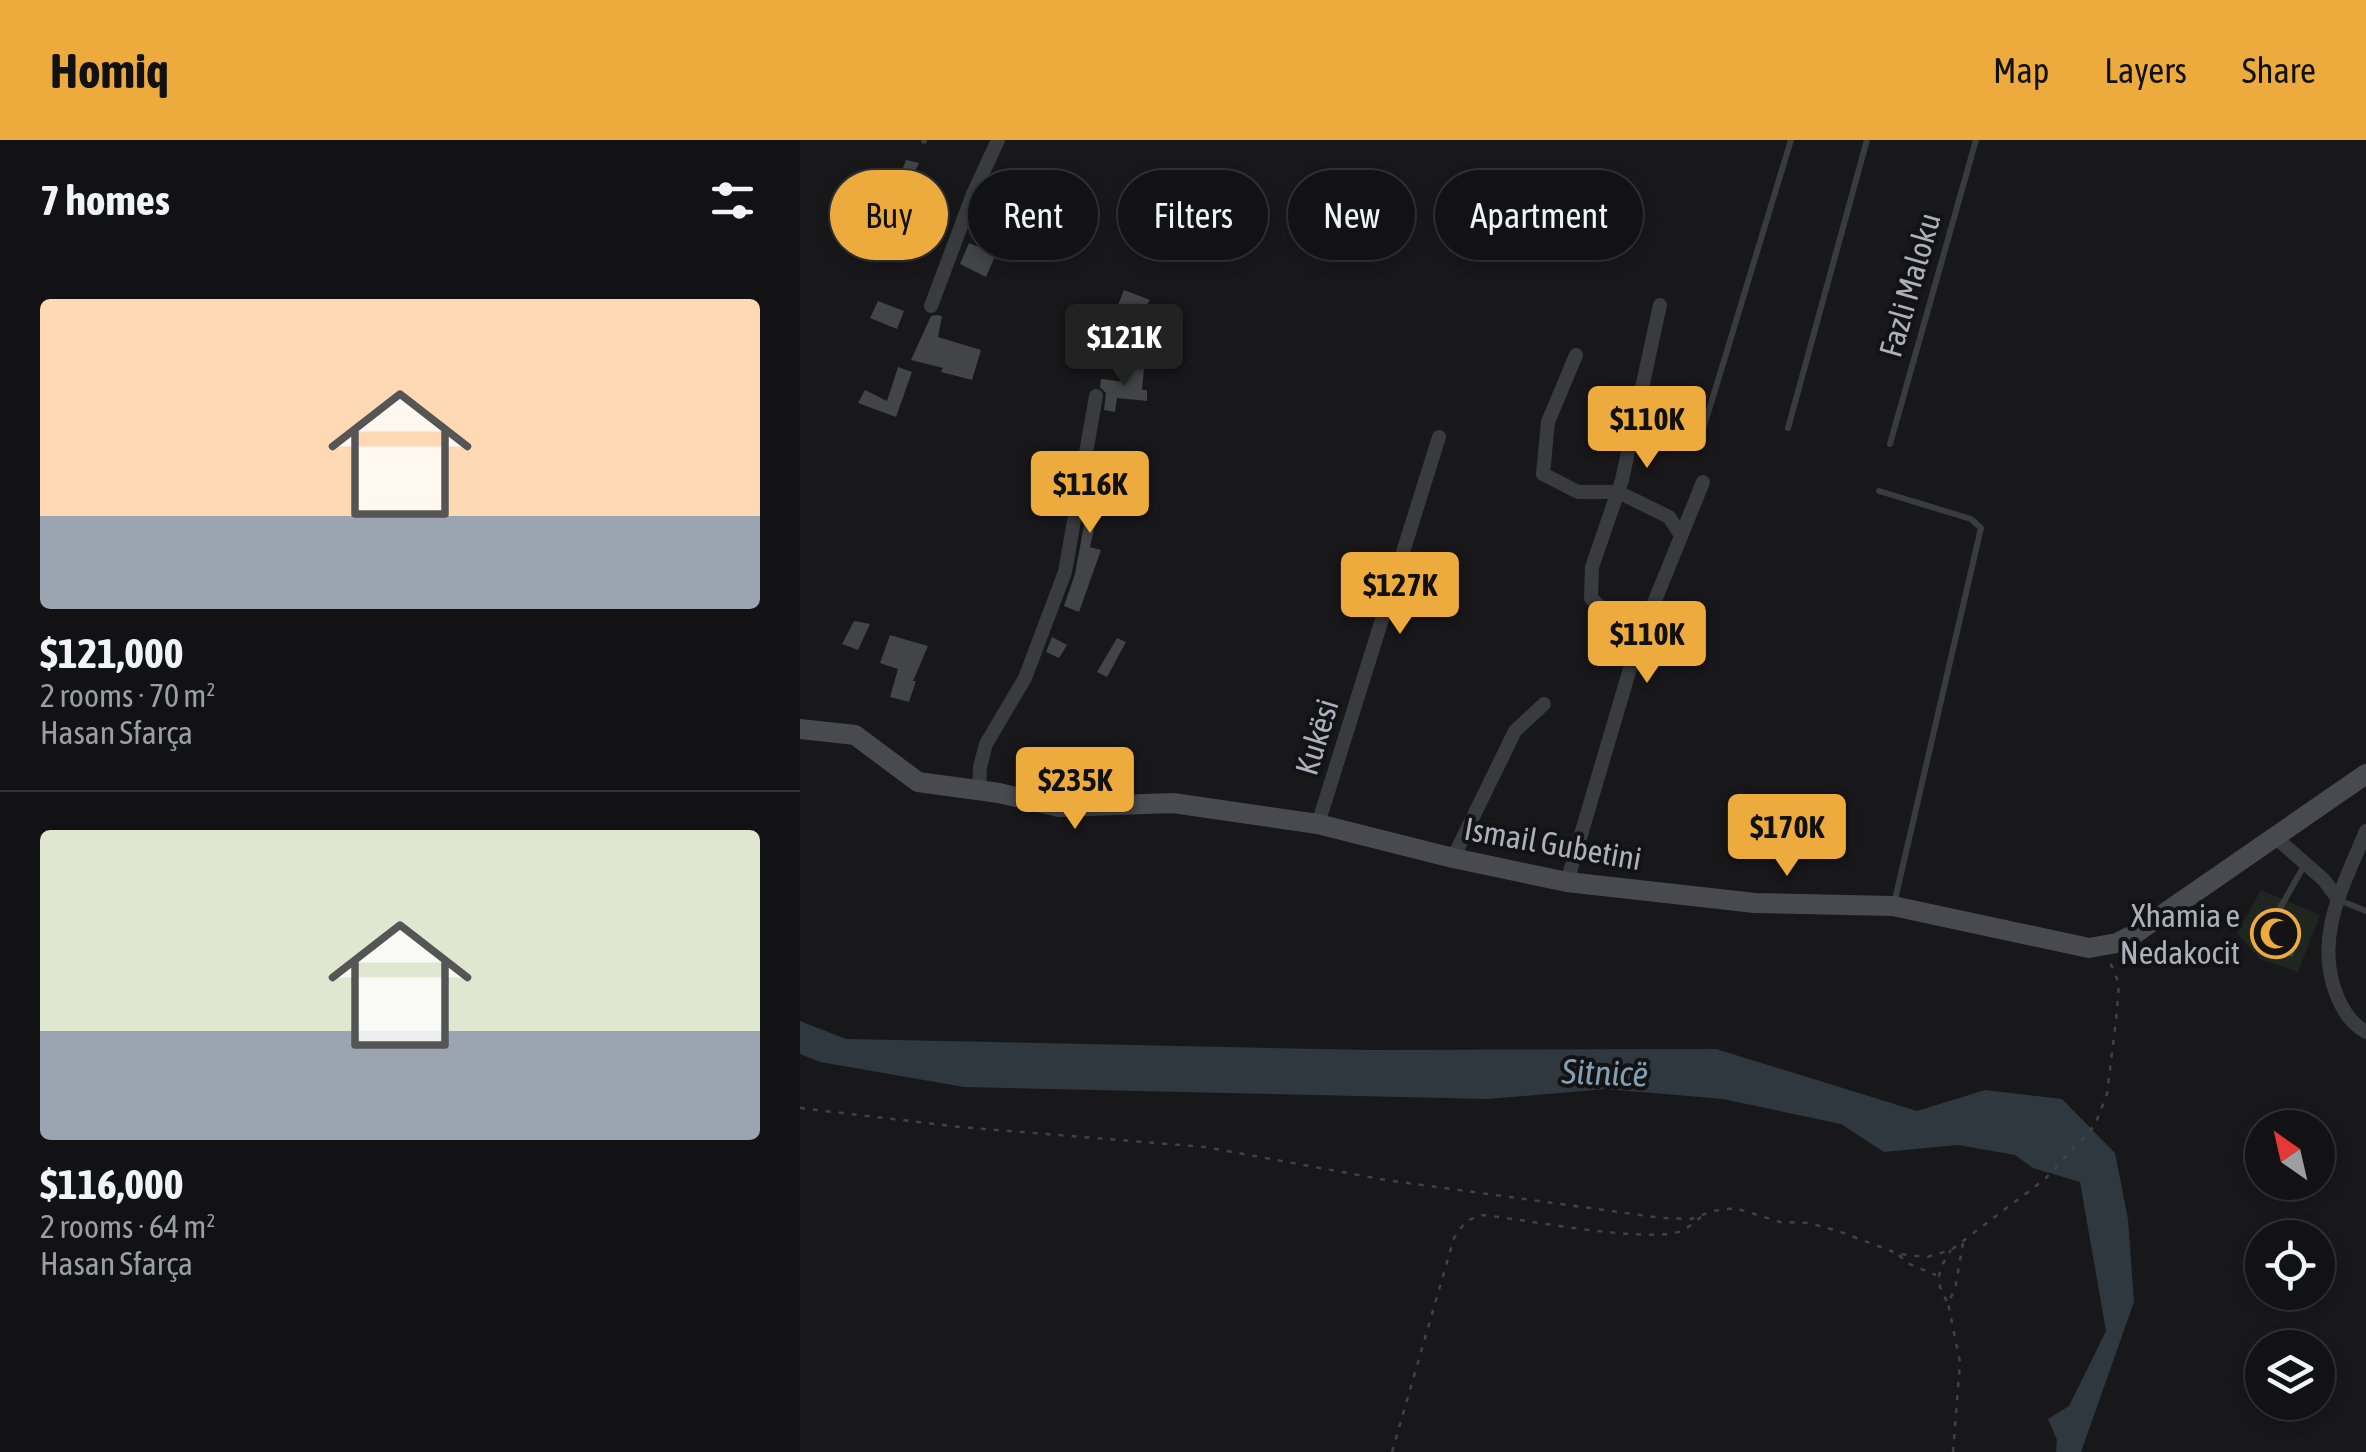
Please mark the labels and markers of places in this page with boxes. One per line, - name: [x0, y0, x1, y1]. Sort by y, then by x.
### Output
- pin: $121K: [1054, 304, 1194, 389]
- pin: $110K: [1577, 386, 1717, 471]
- pin: $116K: [1020, 451, 1160, 536]
- pin: $127K: [1330, 552, 1470, 637]
- pin: $110K: [1577, 601, 1717, 686]
- pin: $235K: [1005, 747, 1145, 832]
- pin: $170K: [1717, 794, 1857, 879]
- place label: Xhamia e Nedakocit: [2120, 897, 2240, 971]
- mosque icon: Xhamia e Nedakocit: [2249, 908, 2301, 960]

